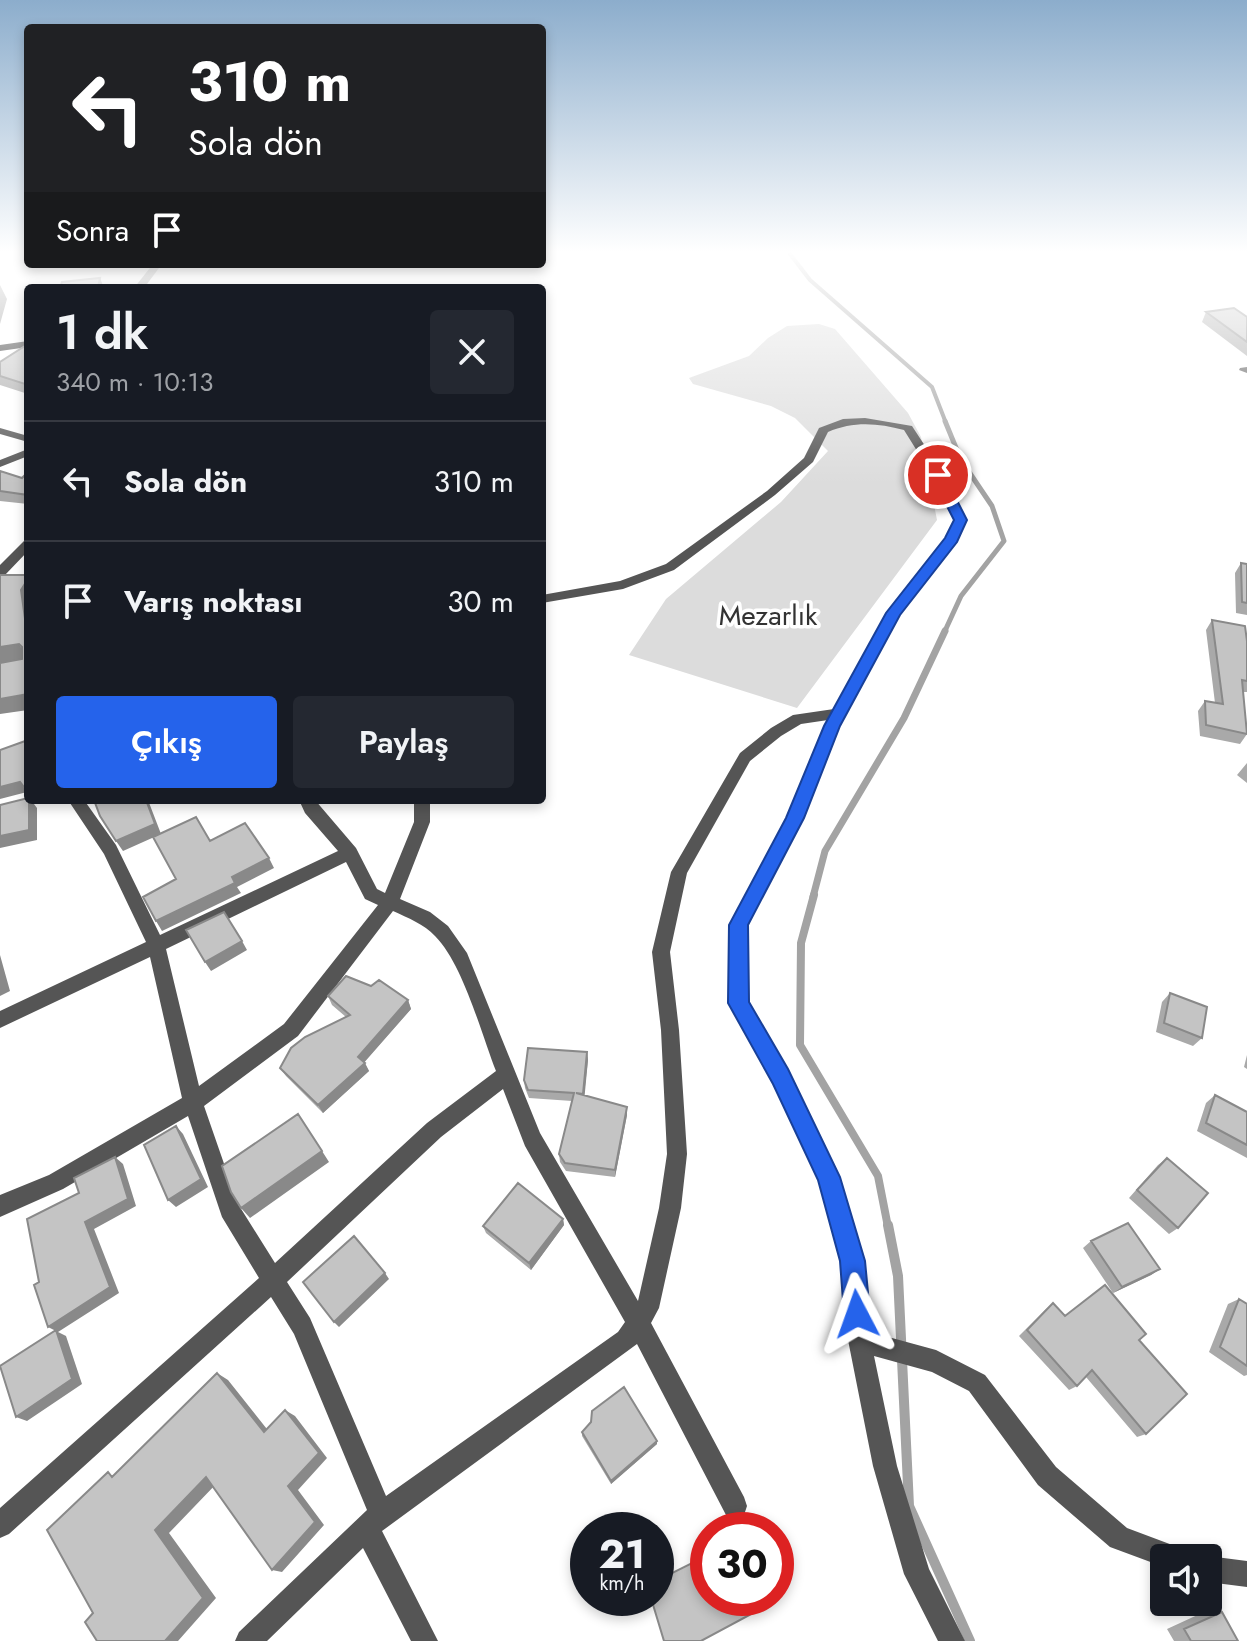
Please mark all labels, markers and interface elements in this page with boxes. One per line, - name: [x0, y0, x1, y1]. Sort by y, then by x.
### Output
- text: 310 m: [188, 41, 351, 122]
- icon: left: [56, 56, 160, 160]
- text: Sola dön: [188, 116, 323, 168]
- icon: arrive: [145, 208, 189, 252]
- text: Sonra: [56, 209, 129, 252]
- text: 1 dk: [56, 298, 149, 367]
- button: close: [430, 310, 514, 394]
- text: 340 m · 10:13: [56, 363, 213, 401]
- pin: [904, 441, 972, 509]
- icon: arrive: [916, 453, 960, 497]
- icon: left: [56, 459, 100, 503]
- text: Sola dön: [124, 460, 247, 503]
- text: 310 m: [434, 460, 514, 503]
- icon: arrive: [56, 579, 100, 623]
- text: Varış noktası: [124, 580, 302, 623]
- text: 30 m: [447, 580, 514, 623]
- park label: Mezarlık: [719, 595, 818, 636]
- button: Çıkış: [56, 696, 277, 788]
- button: Paylaş: [293, 696, 514, 788]
- position arrow: [815, 1272, 899, 1356]
- speed limit sign: 30: [690, 1512, 794, 1616]
- text: 21: [599, 1525, 645, 1583]
- map controls: [1150, 1544, 1222, 1616]
- button: sound: [1150, 1544, 1222, 1616]
- text: km/h: [599, 1569, 645, 1598]

